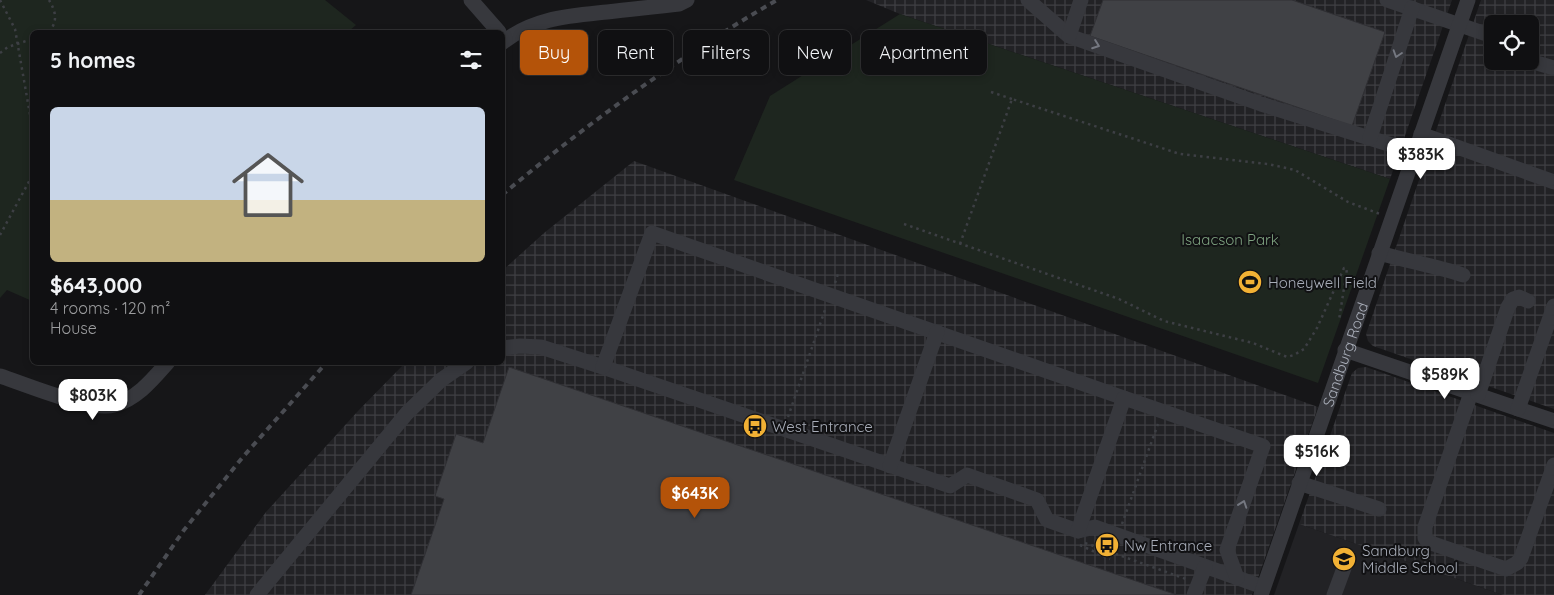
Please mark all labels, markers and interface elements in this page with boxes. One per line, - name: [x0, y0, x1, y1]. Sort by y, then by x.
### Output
- map controls: [1484, 15, 1539, 70]
- button: locate: [1484, 15, 1539, 70]
- chip: Buy: [520, 30, 588, 75]
- chip: Rent: [598, 30, 673, 75]
- chip: Filters: [683, 30, 769, 75]
- chip: New: [779, 30, 851, 75]
- chip: Apartment: [861, 30, 987, 75]
- one-way arrow: [1091, 39, 1100, 49]
- icon: filters: [457, 46, 485, 74]
- text: 5 homes: [50, 47, 135, 73]
- one-way arrow: [1393, 49, 1403, 58]
- pin: $383K: [1386, 138, 1456, 180]
- icon: home: [223, 140, 313, 230]
- text: $383K: [1398, 144, 1444, 164]
- park label: Isaacson Park: [1181, 230, 1279, 249]
- sports icon: Honeywell Field: [1237, 269, 1263, 295]
- text: $643,000: [50, 272, 142, 298]
- place label: Honeywell Field: [1268, 273, 1377, 292]
- text: 4 rooms · 120 m²: [50, 298, 170, 318]
- street label: Sandburg Road: [1318, 299, 1372, 409]
- text: House: [50, 318, 97, 338]
- pin: $589K: [1410, 358, 1480, 400]
- text: $589K: [1421, 364, 1469, 384]
- pin: $803K: [58, 378, 128, 421]
- text: $803K: [69, 385, 117, 405]
- bus stop icon: West Entrance: [742, 413, 768, 439]
- place label: West Entrance: [772, 417, 873, 436]
- pin: $516K: [1282, 434, 1352, 477]
- text: $516K: [1295, 441, 1339, 461]
- pin: $643K: [660, 476, 730, 519]
- text: $643K: [672, 483, 718, 503]
- one-way arrow: [1237, 500, 1247, 509]
- bus stop icon: Nw Entrance: [1094, 532, 1120, 558]
- place label: Nw Entrance: [1124, 536, 1212, 555]
- place label: Sandburg Middle School: [1362, 541, 1458, 577]
- school or university icon: Sandburg Middle School: [1331, 546, 1357, 572]

